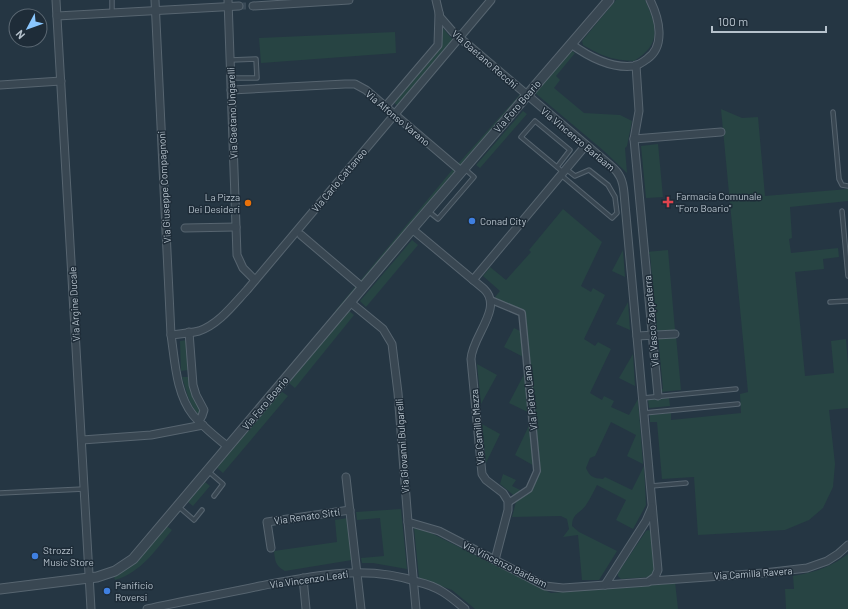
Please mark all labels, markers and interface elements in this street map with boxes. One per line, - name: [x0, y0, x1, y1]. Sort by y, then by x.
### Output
- north arrow: [8, 8, 48, 48]
- scale bar: [712, 8, 826, 34]
- text: 100 m: [718, 14, 748, 28]
- street label: Via Gaetano Recchi: [450, 27, 520, 91]
- text: N: [13, 28, 27, 42]
- street label: Via Gaetano Ungarelli: [224, 67, 240, 159]
- street label: Via Foro Boario: [491, 77, 543, 135]
- street label: Via Alfonso Varano: [363, 88, 433, 148]
- street label: Via Vincenzo Barlaam: [539, 105, 617, 173]
- street label: Via Giuseppe Compagnoni: [155, 131, 173, 243]
- street label: Via Carlo Cattaneo: [309, 146, 369, 214]
- place label: Farmacia Comunale "Foro Boario": [676, 190, 762, 214]
- place label: La Pizza Dei Desideri: [188, 191, 240, 215]
- marker: Farmacia Comunale "Foro Boario": [663, 197, 673, 207]
- marker: La Pizza Dei Desideri: [243, 198, 253, 208]
- place label: Conad City: [480, 215, 527, 227]
- marker: Conad City: [467, 216, 477, 226]
- street label: Via Argine Ducale: [66, 266, 82, 342]
- street label: Via Vasco Zappaterra: [641, 275, 661, 367]
- street label: Via Pietro Lana: [521, 365, 539, 431]
- street label: Via Foro Boario: [239, 374, 291, 432]
- street label: Via Camillo Mazza: [468, 389, 486, 465]
- street label: Via Giovanni Bulgarelli: [393, 398, 411, 494]
- street label: Via Renato Sitti: [273, 505, 341, 527]
- street label: Via Vincenzo Barlaam: [461, 538, 549, 590]
- place label: Strozzi Music Store: [43, 544, 94, 568]
- marker: Strozzi Music Store: [30, 551, 40, 561]
- street label: Via Camilla Ravera: [713, 564, 793, 582]
- street label: Via Vincenzo Leati: [269, 568, 349, 590]
- place label: Panificio Roversi: [115, 579, 153, 603]
- marker: Panificio Roversi: [102, 586, 112, 596]

